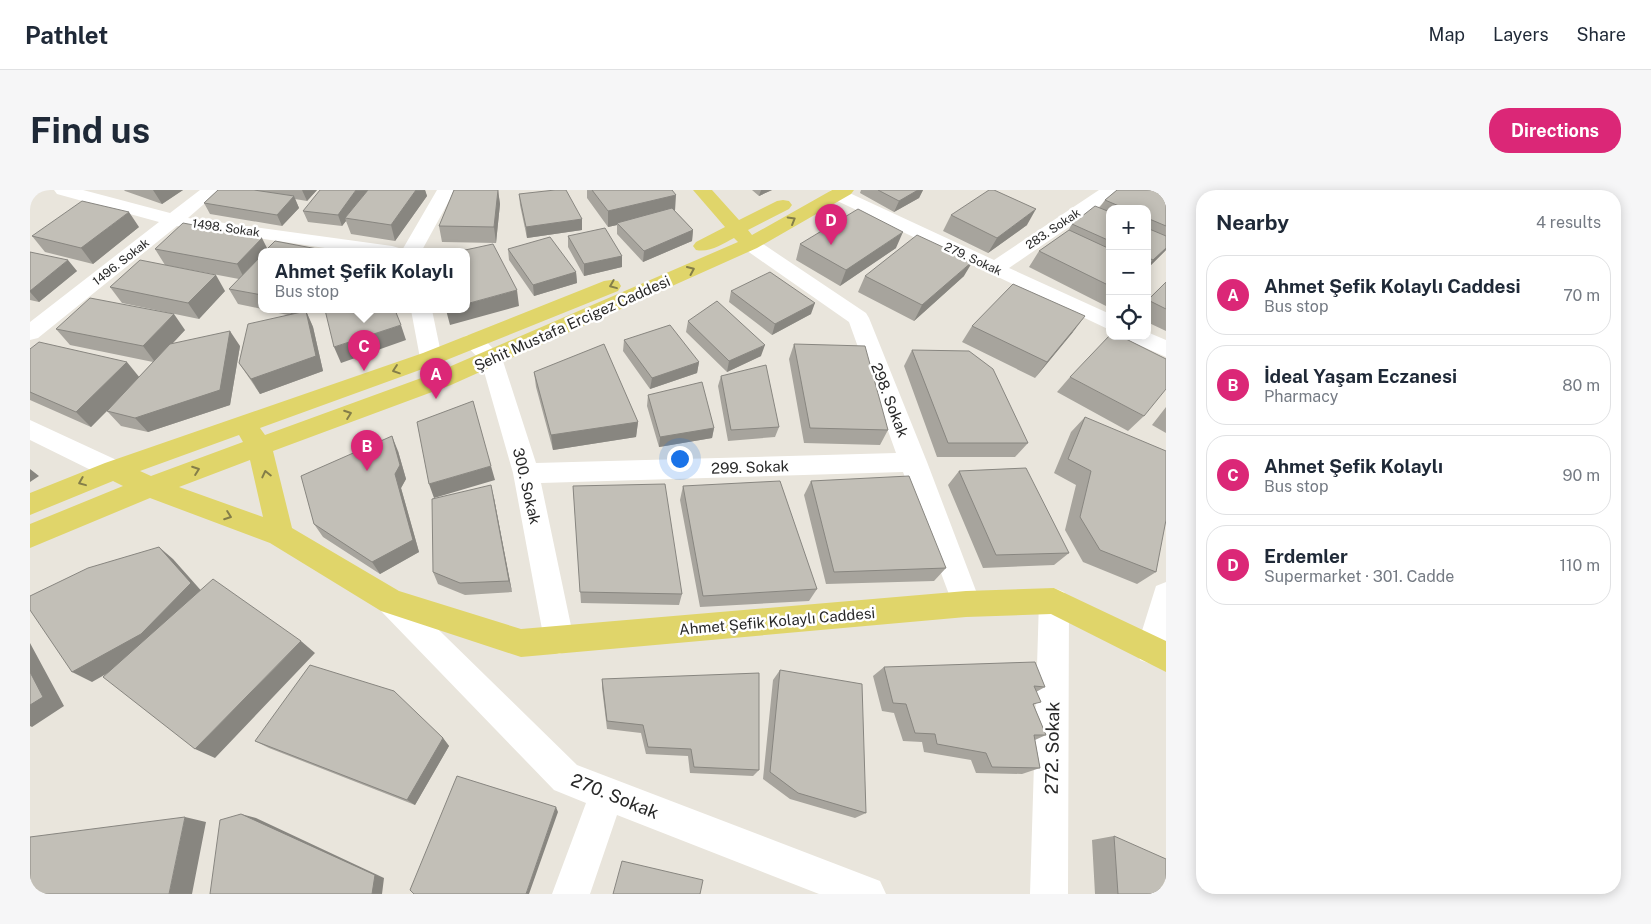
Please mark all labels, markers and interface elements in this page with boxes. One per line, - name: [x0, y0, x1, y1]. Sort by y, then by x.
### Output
- text: Pathlet: [25, 21, 108, 49]
- text: Map: [1429, 24, 1465, 45]
- text: Layers: [1493, 24, 1549, 45]
- text: Share: [1577, 24, 1626, 45]
- button: Directions: [1489, 108, 1621, 153]
- text: Find us: [30, 110, 150, 151]
- pin: D: [815, 204, 847, 245]
- map controls: [1106, 205, 1151, 340]
- button: +: [1106, 205, 1151, 250]
- street label: 283. Sokak: [1023, 206, 1083, 252]
- text: Nearby: [1216, 210, 1289, 235]
- text: 4 results: [1536, 213, 1601, 232]
- street label: 1498. Sokak: [191, 216, 261, 240]
- one-way arrow: [787, 216, 796, 226]
- street label: 1496. Sokak: [90, 236, 152, 288]
- street label: 279. Sokak: [942, 240, 1004, 279]
- popup: [258, 248, 470, 313]
- button: −: [1106, 250, 1151, 295]
- text: Ahmet Şefik Kolaylı: [275, 260, 453, 282]
- one-way arrow: [686, 265, 695, 276]
- street label: Şehit Mustafa Ercigez Caddesi: [471, 272, 673, 374]
- text: Ahmet Şefik Kolaylı Caddesi: [1264, 275, 1521, 297]
- one-way arrow: [609, 279, 617, 289]
- text: Bus stop: [275, 282, 339, 301]
- text: A: [1227, 286, 1239, 305]
- text: 70 m: [1563, 286, 1600, 305]
- button: locate: [1106, 295, 1151, 340]
- text: Bus stop: [1264, 297, 1328, 316]
- pin: C: [348, 330, 380, 371]
- pin: A: [420, 358, 452, 399]
- street label: 298. Sokak: [868, 360, 912, 440]
- one-way arrow: [392, 364, 401, 374]
- text: İdeal Yaşam Eczanesi: [1264, 365, 1457, 387]
- text: B: [1228, 376, 1238, 395]
- text: 80 m: [1562, 376, 1600, 395]
- text: Pharmacy: [1264, 387, 1338, 406]
- one-way arrow: [343, 410, 352, 420]
- pin: B: [351, 430, 383, 471]
- street label: 300. Sokak: [510, 446, 544, 526]
- your location: [667, 446, 693, 472]
- text: Ahmet Şefik Kolaylı: [1264, 455, 1443, 477]
- street label: 299. Sokak: [711, 457, 789, 477]
- one-way arrow: [191, 466, 199, 476]
- text: C: [1227, 466, 1239, 485]
- text: 90 m: [1563, 466, 1600, 485]
- one-way arrow: [261, 469, 272, 478]
- one-way arrow: [78, 476, 87, 487]
- text: Bus stop: [1264, 477, 1328, 496]
- one-way arrow: [224, 510, 232, 520]
- text: Erdemler: [1264, 545, 1348, 567]
- text: D: [1227, 556, 1239, 575]
- text: 110 m: [1559, 556, 1600, 575]
- text: Supermarket · 301. Cadde: [1264, 567, 1454, 586]
- street label: Ahmet Şefik Kolaylı Caddesi: [678, 604, 876, 638]
- street label: 272. Sokak: [1041, 701, 1063, 795]
- street label: 270. Sokak: [568, 769, 662, 823]

